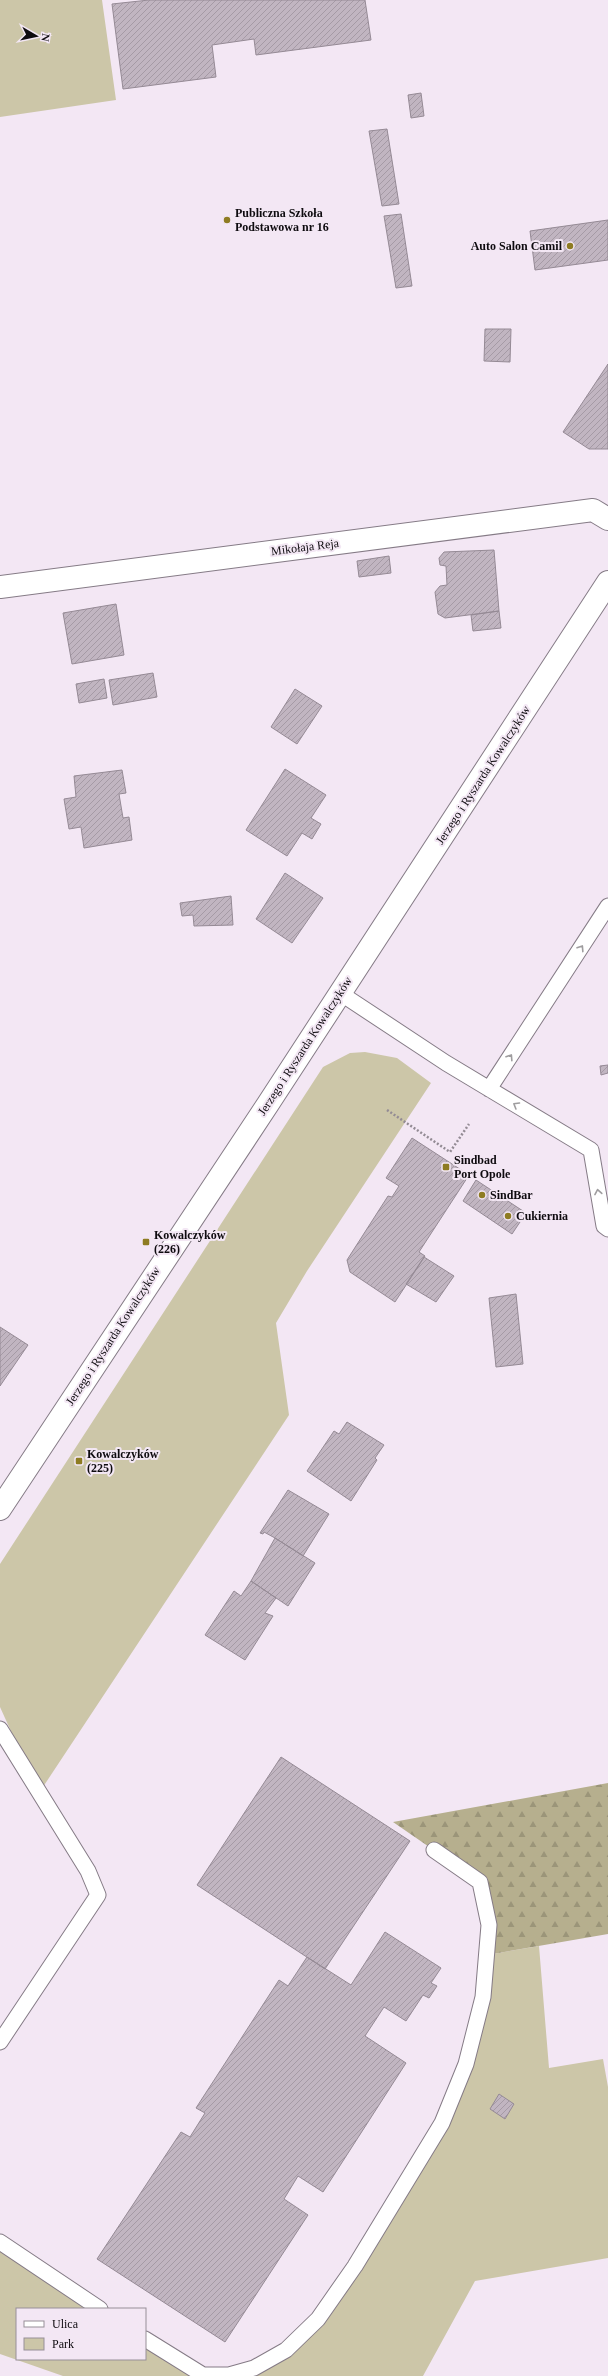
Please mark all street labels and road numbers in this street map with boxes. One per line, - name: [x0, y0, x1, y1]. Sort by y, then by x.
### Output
- street label: Mikołaja Reja: [270, 536, 340, 558]
- street label: Jerzego i Ryszarda Kowalczyków: [433, 703, 533, 847]
- street label: Jerzego i Ryszarda Kowalczyków: [255, 974, 355, 1118]
- street label: Jerzego i Ryszarda Kowalczyków: [63, 1264, 163, 1408]

